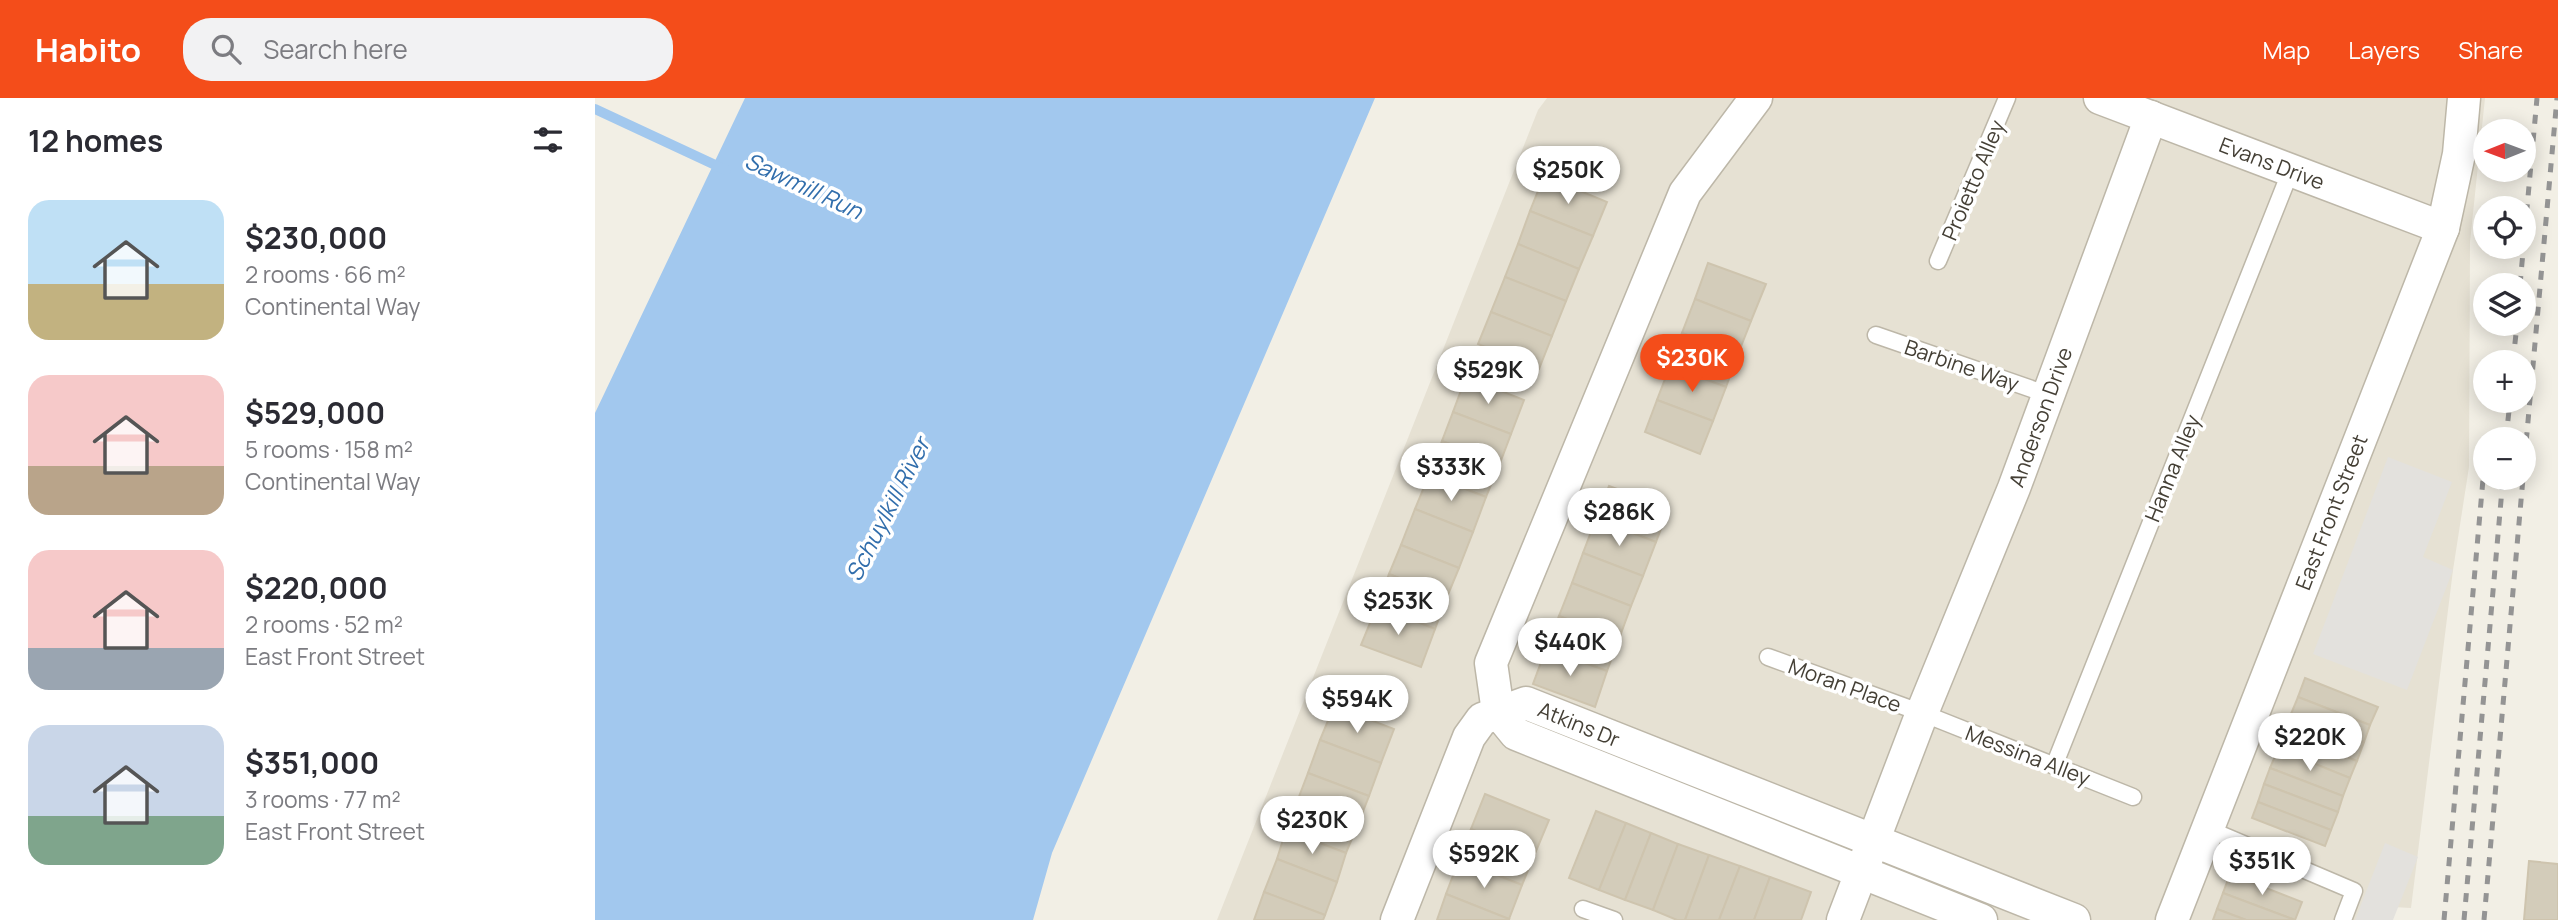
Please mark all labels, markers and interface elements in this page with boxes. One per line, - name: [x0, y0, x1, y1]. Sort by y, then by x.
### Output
- search box: [183, 18, 673, 81]
- text: Habito: [35, 27, 141, 72]
- icon: search: [207, 30, 245, 68]
- text: Search here: [263, 31, 408, 67]
- text: Map: [2263, 33, 2310, 66]
- text: Layers: [2348, 33, 2420, 66]
- text: Share: [2458, 33, 2523, 66]
- street label: Proietto Alley: [1935, 116, 2011, 244]
- north arrow: [2473, 119, 2536, 182]
- map controls: [2473, 119, 2536, 490]
- text: 12 homes: [28, 120, 163, 161]
- icon: filters: [529, 121, 567, 159]
- street label: Evans Drive: [2215, 130, 2329, 196]
- water label: Sawmill Run: [740, 144, 869, 227]
- pin: $250K: [1519, 146, 1617, 206]
- text: $250K: [1532, 153, 1604, 185]
- button: locate: [2473, 196, 2536, 259]
- text: $230,000: [245, 217, 387, 258]
- icon: home: [84, 228, 168, 312]
- text: 2 rooms · 66 m²: [245, 258, 406, 290]
- button: layers: [2473, 273, 2536, 336]
- text: Continental Way: [245, 290, 420, 322]
- street label: Barbine Way: [1901, 332, 2023, 398]
- pin: $230K: [1643, 334, 1741, 394]
- text: $230K: [1656, 341, 1728, 373]
- street label: Anderson Drive: [2002, 343, 2078, 491]
- pin: $529K: [1439, 346, 1537, 406]
- button: +: [2473, 350, 2536, 413]
- text: $529K: [1453, 353, 1523, 385]
- text: $529,000: [245, 392, 385, 433]
- icon: home: [84, 403, 168, 487]
- street label: Hanna Alley: [2138, 410, 2206, 526]
- button: −: [2473, 427, 2536, 490]
- water label: Schuylkill River: [837, 430, 938, 586]
- street label: East Front Street: [2288, 430, 2374, 594]
- text: 5 rooms · 158 m²: [245, 433, 413, 465]
- pin: $333K: [1402, 444, 1500, 503]
- text: $333K: [1416, 450, 1486, 482]
- text: Continental Way: [245, 465, 420, 497]
- pin: $286K: [1570, 489, 1668, 548]
- text: $286K: [1583, 495, 1655, 527]
- text: $220,000: [245, 567, 388, 608]
- icon: home: [84, 578, 168, 662]
- pin: $253K: [1349, 578, 1447, 637]
- text: $253K: [1363, 584, 1433, 616]
- text: 2 rooms · 52 m²: [245, 608, 403, 640]
- pin: $440K: [1521, 618, 1619, 678]
- text: $440K: [1534, 625, 1606, 657]
- text: East Front Street: [245, 640, 425, 672]
- street label: Moran Place: [1785, 652, 1905, 718]
- pin: $594K: [1308, 676, 1406, 735]
- text: $594K: [1321, 682, 1393, 714]
- street label: Atkins Dr: [1534, 695, 1625, 753]
- pin: $220K: [2261, 714, 2359, 773]
- street label: Messina Alley: [1962, 718, 2094, 792]
- text: $220K: [2274, 720, 2346, 752]
- text: $351,000: [245, 742, 379, 783]
- icon: home: [84, 753, 168, 837]
- text: 3 rooms · 77 m²: [245, 783, 401, 815]
- pin: $230K: [1263, 796, 1361, 856]
- text: $230K: [1276, 803, 1348, 835]
- text: East Front Street: [245, 815, 425, 847]
- pin: $592K: [1435, 830, 1533, 890]
- text: $592K: [1449, 837, 1519, 869]
- pin: $351K: [2213, 838, 2311, 897]
- text: $351K: [2229, 844, 2295, 876]

